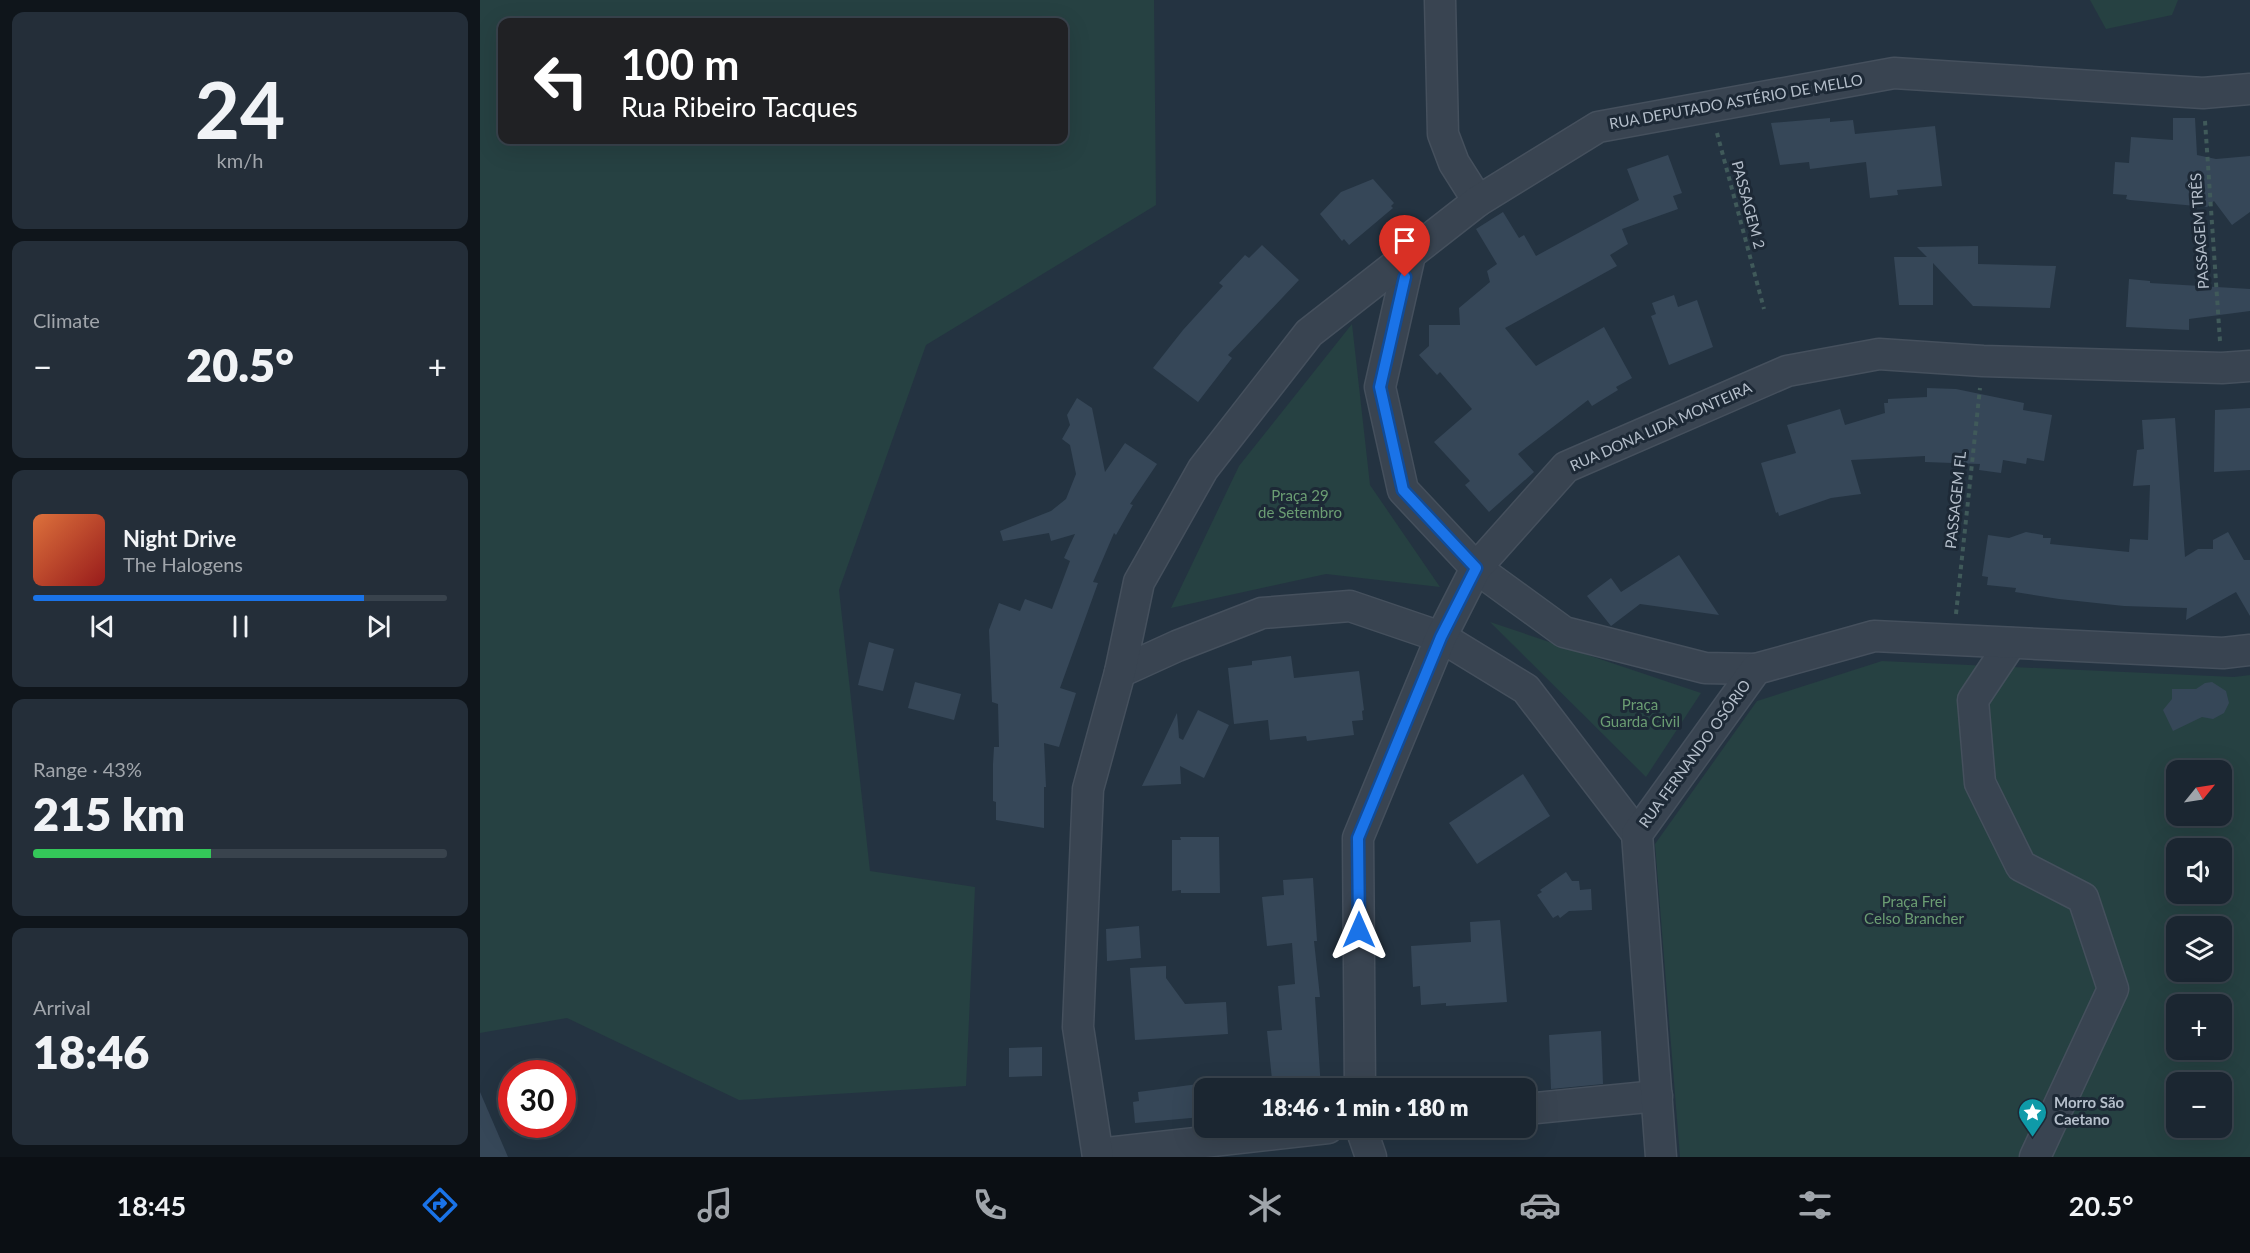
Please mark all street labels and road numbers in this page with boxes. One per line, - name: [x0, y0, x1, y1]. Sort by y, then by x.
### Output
- street label: RUA DEPUTADO ASTÉRIO DE MELLO: [1608, 70, 1864, 132]
- street label: PASSAGEM 2: [1729, 159, 1769, 251]
- street label: PASSAGEM TRÊS: [2186, 172, 2212, 290]
- street label: RUA DONA LIDA MONTEIRA: [1567, 377, 1755, 474]
- street label: PASSAGEM FL: [1941, 450, 1969, 550]
- street label: RUA FERNANDO OSÓRIO: [1635, 676, 1754, 831]

